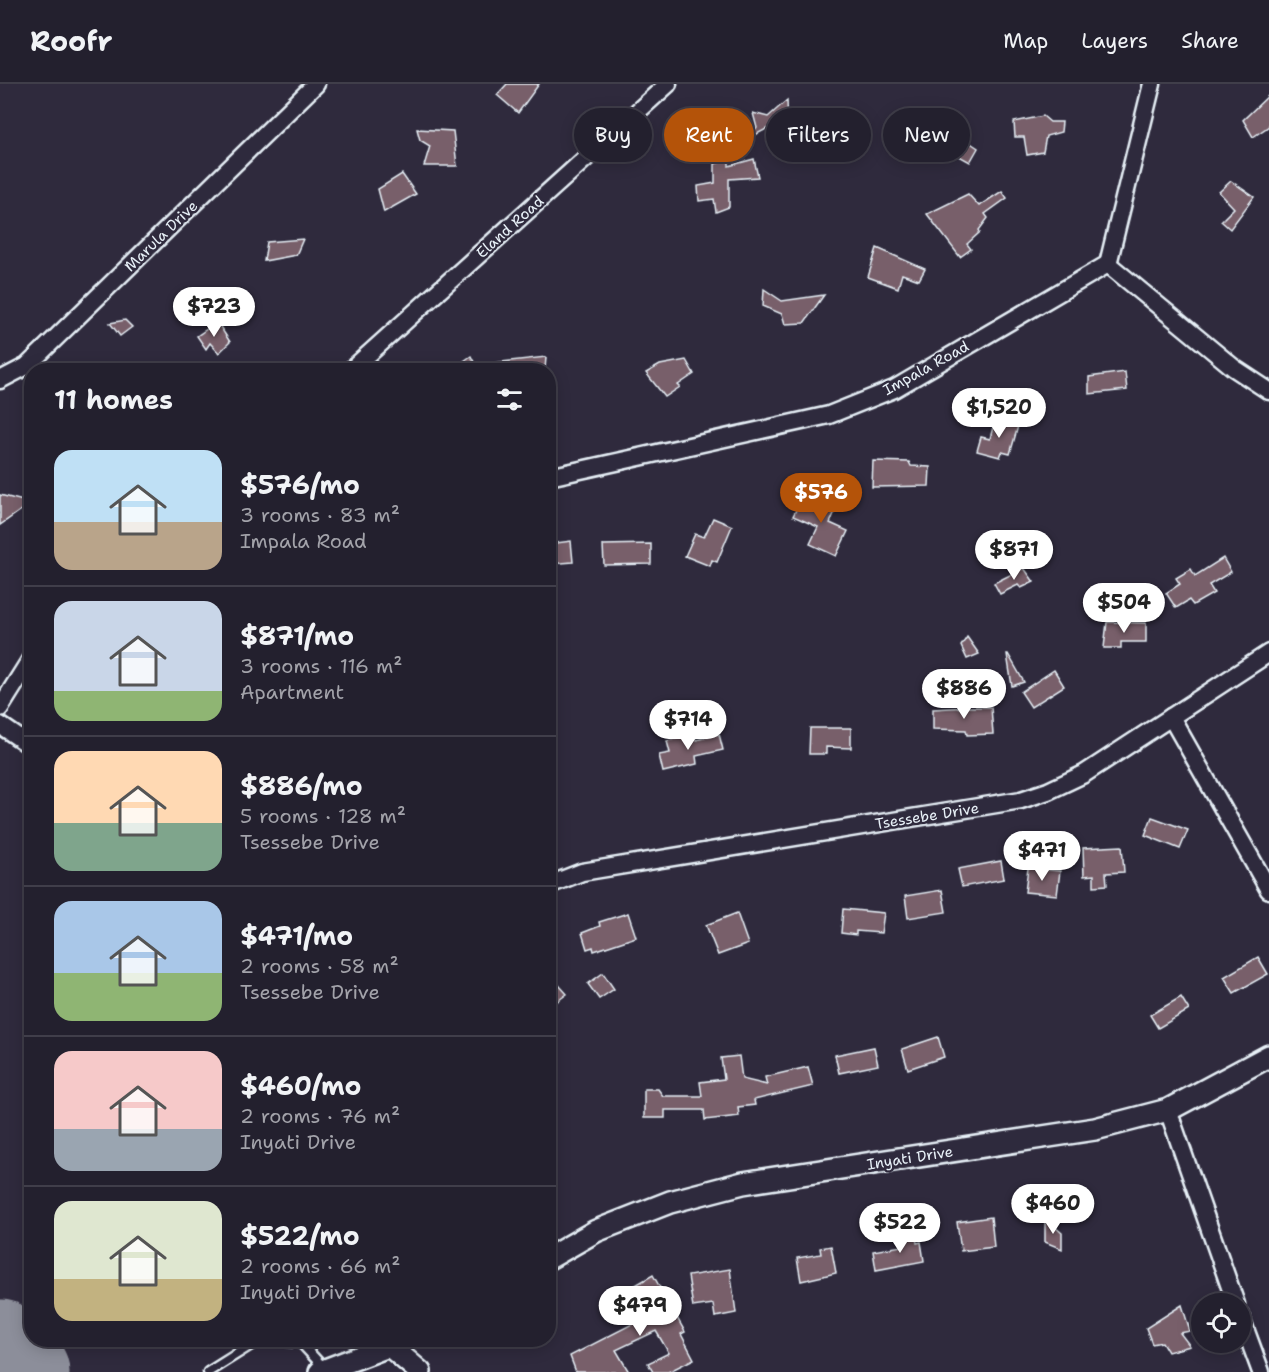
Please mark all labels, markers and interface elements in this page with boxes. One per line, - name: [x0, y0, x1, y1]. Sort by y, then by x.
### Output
- text: Roofr: [30, 22, 112, 60]
- text: Map: [1003, 27, 1048, 55]
- text: Layers: [1081, 27, 1148, 55]
- text: Share: [1181, 27, 1239, 55]
- chip: Buy: [574, 108, 652, 162]
- chip: Rent: [664, 108, 754, 162]
- chip: Filters: [766, 108, 871, 162]
- chip: New: [883, 108, 970, 162]
- street label: Eland Road: [472, 191, 548, 263]
- street label: Marula Drive: [120, 196, 202, 276]
- pin: $723: [178, 287, 250, 338]
- text: $723: [187, 293, 241, 319]
- street label: Impala Road: [880, 336, 973, 400]
- text: 11 homes: [54, 382, 173, 417]
- icon: filters: [493, 383, 526, 416]
- pin: $1,520: [950, 388, 1048, 439]
- text: $1,520: [966, 394, 1032, 420]
- text: $576/mo: [240, 467, 360, 502]
- pin: $576: [785, 473, 857, 524]
- icon: home: [102, 474, 174, 546]
- text: $576: [794, 479, 848, 505]
- text: 3 rooms · 83 m²: [240, 502, 400, 528]
- text: Impala Road: [240, 528, 367, 554]
- pin: $871: [978, 530, 1050, 581]
- text: $871: [989, 536, 1039, 562]
- pin: $504: [1088, 583, 1160, 634]
- text: $504: [1097, 589, 1151, 615]
- text: $871/mo: [240, 618, 354, 653]
- icon: home: [102, 625, 174, 697]
- text: 3 rooms · 116 m²: [240, 653, 402, 679]
- pin: $886: [928, 669, 1000, 720]
- text: $886: [936, 675, 992, 701]
- text: Apartment: [240, 679, 344, 705]
- pin: $714: [652, 700, 724, 751]
- text: $714: [663, 706, 713, 732]
- text: $886/mo: [240, 768, 363, 803]
- icon: home: [102, 775, 174, 847]
- street label: Tsessebe Drive: [874, 798, 980, 834]
- text: 5 rooms · 128 m²: [240, 803, 406, 829]
- text: Tsessebe Drive: [240, 829, 380, 855]
- pin: $471: [1006, 831, 1078, 882]
- text: $471: [1017, 837, 1067, 863]
- text: $471/mo: [240, 918, 353, 953]
- icon: home: [102, 925, 174, 997]
- text: 2 rooms · 58 m²: [240, 953, 399, 979]
- text: Tsessebe Drive: [240, 979, 380, 1005]
- text: $460/mo: [240, 1068, 361, 1103]
- icon: home: [102, 1075, 174, 1147]
- text: 2 rooms · 76 m²: [240, 1103, 400, 1129]
- text: Inyati Drive: [240, 1129, 356, 1155]
- street label: Inyati Drive: [865, 1141, 955, 1175]
- pin: $460: [1017, 1184, 1089, 1235]
- text: $460: [1025, 1190, 1081, 1216]
- pin: $522: [864, 1203, 936, 1254]
- text: $522: [873, 1209, 927, 1235]
- text: $522/mo: [240, 1218, 360, 1253]
- icon: home: [102, 1225, 174, 1297]
- text: 2 rooms · 66 m²: [240, 1253, 401, 1279]
- text: Inyati Drive: [240, 1279, 356, 1305]
- pin: $479: [604, 1286, 676, 1337]
- text: $479: [613, 1292, 667, 1318]
- map controls: [1191, 1293, 1251, 1353]
- button: locate: [1191, 1293, 1251, 1353]

